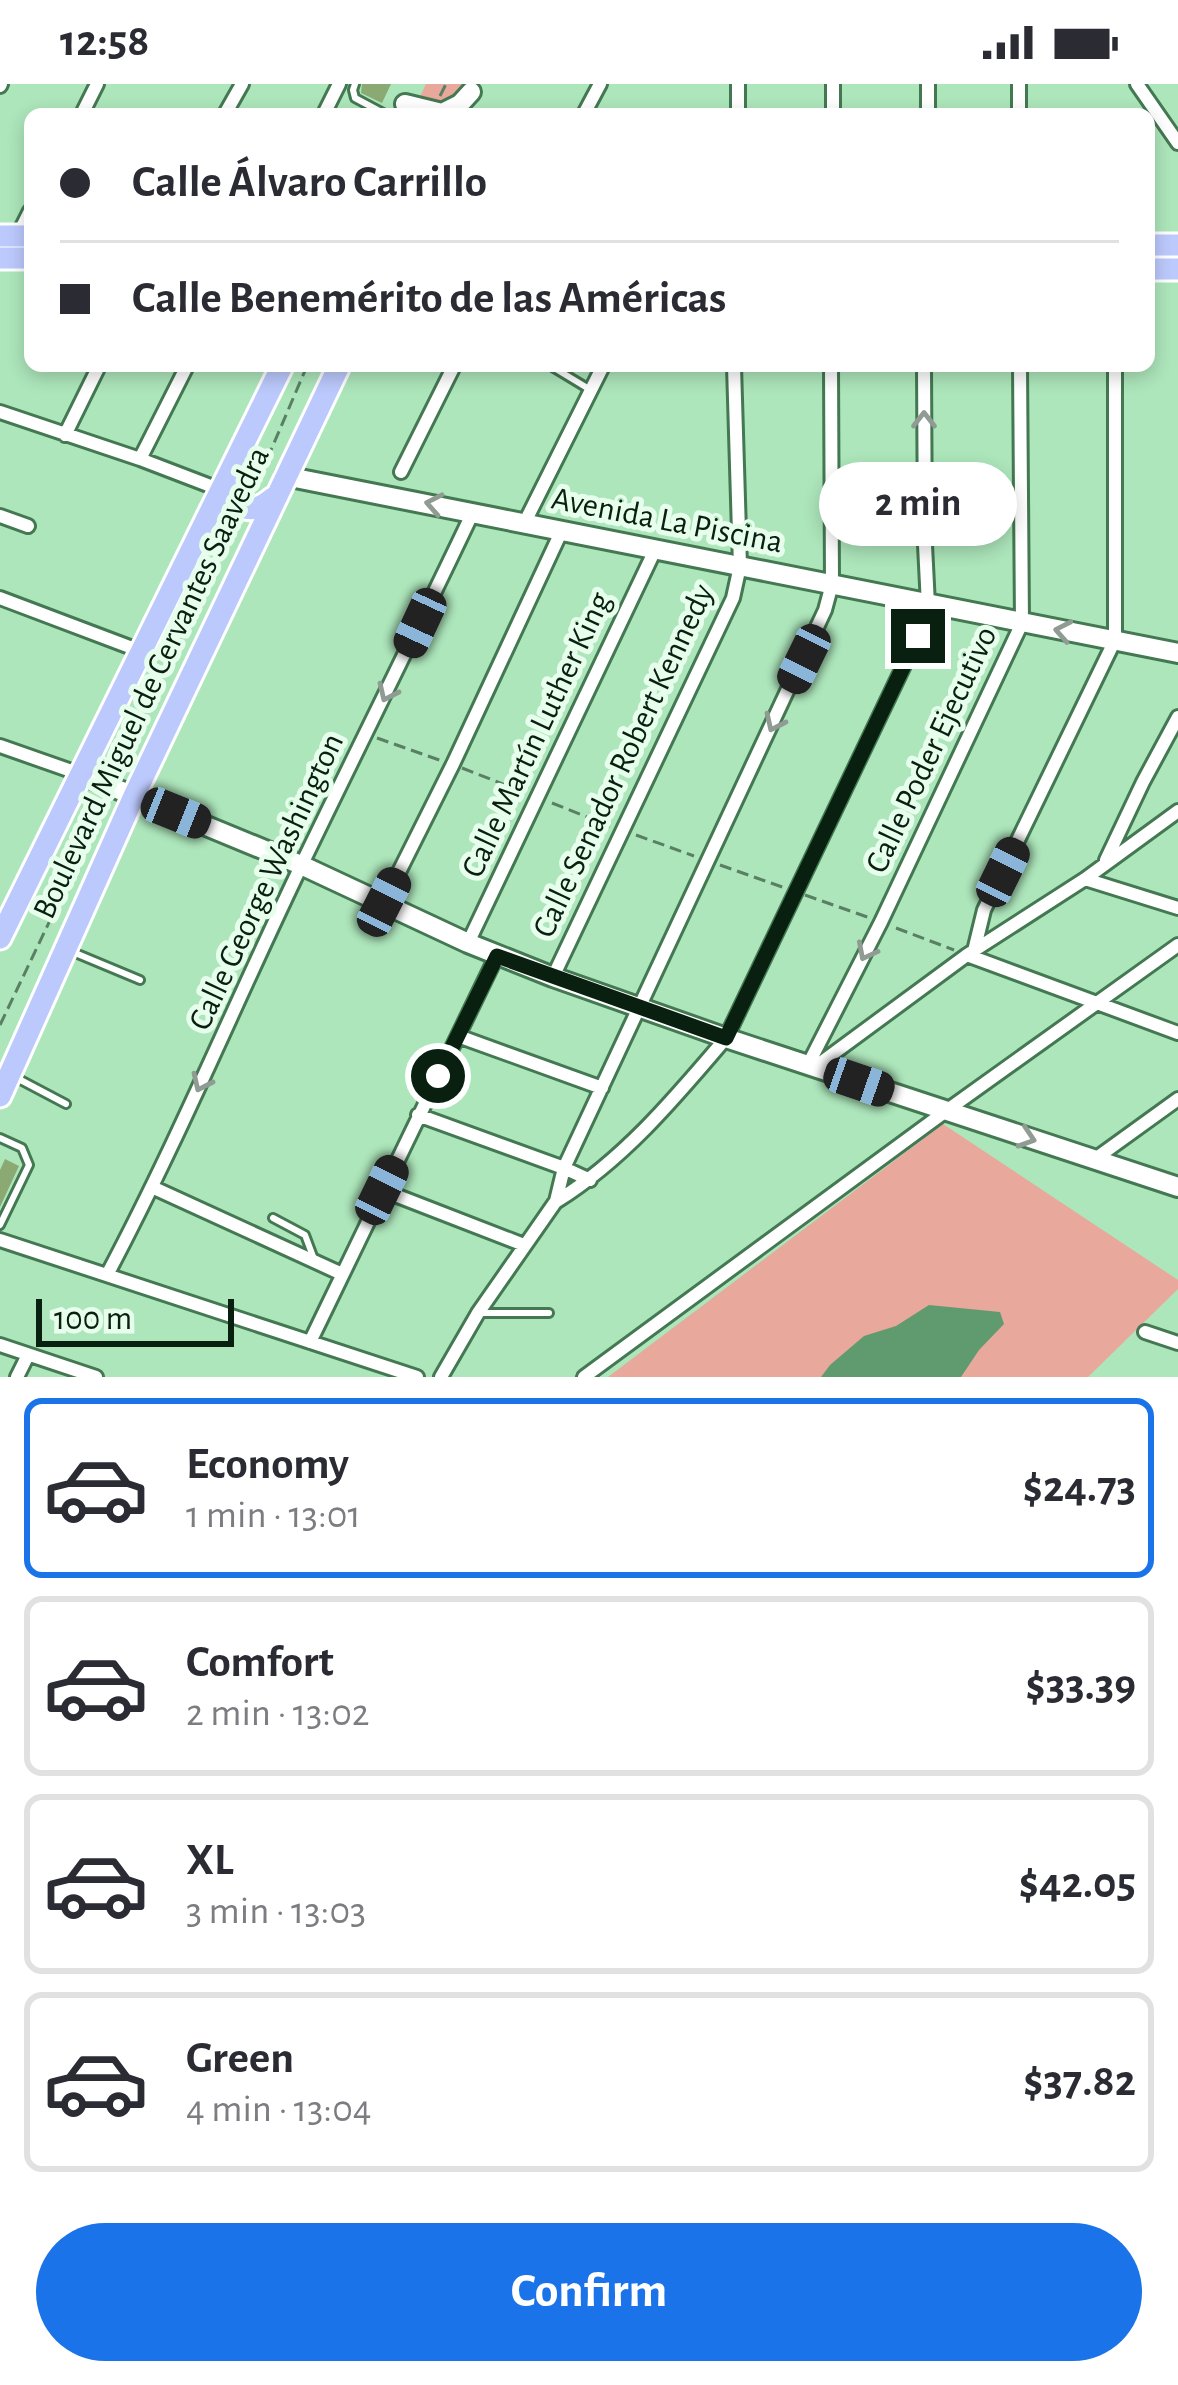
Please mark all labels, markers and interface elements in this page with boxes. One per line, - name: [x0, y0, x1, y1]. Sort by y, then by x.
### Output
- text: 12:58: [60, 19, 149, 64]
- text: Calle Álvaro Carrillo: [132, 160, 487, 205]
- text: Calle Benemérito de las Américas: [132, 276, 726, 321]
- one-way arrow: [911, 410, 937, 428]
- street label: Boulevard Miguel de Cervantes Saavedra: [28, 442, 276, 924]
- callout: 2 min: [819, 462, 1017, 546]
- street label: Avenida La Piscina: [549, 482, 785, 560]
- text: 2 min: [875, 484, 961, 523]
- one-way arrow: [424, 492, 444, 518]
- street label: Calle Senador Robert Kennedy: [528, 579, 720, 943]
- car: [388, 583, 452, 663]
- street label: Calle Martín Luther King: [456, 587, 618, 883]
- route end: [891, 609, 945, 663]
- car: [772, 619, 836, 699]
- one-way arrow: [1053, 619, 1073, 644]
- street label: Calle Poder Ejecutivo: [861, 622, 1003, 878]
- one-way arrow: [378, 681, 401, 702]
- one-way arrow: [765, 711, 788, 732]
- street label: Calle George Washington: [184, 729, 350, 1035]
- car: [136, 783, 216, 843]
- car: [971, 832, 1035, 912]
- car: [352, 862, 416, 942]
- one-way arrow: [857, 940, 881, 961]
- route start: [411, 1049, 465, 1103]
- car: [819, 1053, 899, 1111]
- one-way arrow: [192, 1071, 216, 1092]
- one-way arrow: [1016, 1123, 1037, 1148]
- car: [350, 1150, 414, 1230]
- scale bar: [36, 1293, 234, 1346]
- text: 100 m: [54, 1303, 132, 1336]
- icon: car: [42, 1434, 150, 1542]
- text: Economy: [186, 1442, 349, 1487]
- text: $24.73: [1023, 1465, 1136, 1510]
- text: 1 min · 13:01: [186, 1496, 361, 1535]
- icon: car: [42, 1632, 150, 1740]
- text: Comfort: [186, 1640, 334, 1685]
- text: $33.39: [1026, 1663, 1136, 1708]
- text: 2 min · 13:02: [186, 1694, 370, 1733]
- icon: car: [42, 1830, 150, 1938]
- text: XL: [186, 1838, 234, 1883]
- text: $42.05: [1019, 1861, 1136, 1906]
- text: 3 min · 13:03: [186, 1892, 366, 1931]
- icon: car: [42, 2028, 150, 2136]
- text: Green: [186, 2036, 294, 2081]
- text: $37.82: [1023, 2059, 1136, 2104]
- text: 4 min · 13:04: [186, 2090, 372, 2129]
- button: Confirm: [36, 2223, 1142, 2361]

